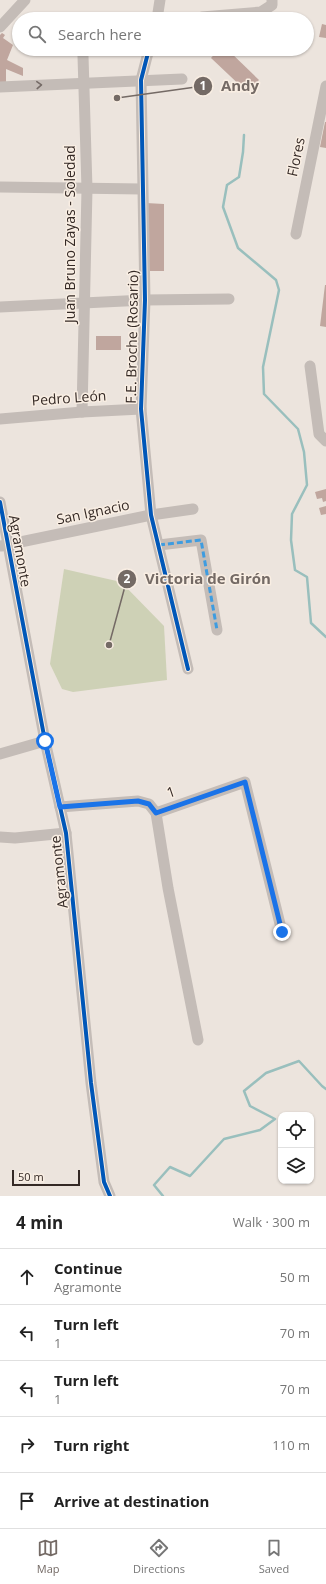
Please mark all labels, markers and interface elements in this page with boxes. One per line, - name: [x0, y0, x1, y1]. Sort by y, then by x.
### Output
- search box: [12, 12, 314, 56]
- icon: search: [26, 23, 48, 45]
- text: Search here: [58, 24, 142, 44]
- callout: Andy: [193, 72, 267, 99]
- text: Andy: [221, 75, 260, 95]
- text: 1: [200, 77, 206, 94]
- one-way arrow: [36, 81, 42, 90]
- street label: Flores: [282, 135, 309, 178]
- street label: Juan Bruno Zayas - Soledad: [60, 145, 79, 325]
- street label: F.E. Broche (Rosario): [121, 270, 142, 404]
- street label: Pedro León: [31, 385, 107, 410]
- street label: San Ignacio: [55, 495, 131, 529]
- street label: Agramonte: [5, 513, 36, 589]
- callout: Victoria de Girón: [117, 565, 279, 592]
- text: Victoria de Girón: [145, 568, 271, 588]
- text: 2: [124, 570, 131, 587]
- route start: [36, 732, 54, 750]
- street label: 1: [164, 781, 178, 802]
- street label: Agramonte: [45, 835, 72, 909]
- route end: [273, 923, 291, 941]
- map controls: [278, 1112, 314, 1184]
- button: locate: [278, 1112, 314, 1148]
- button: layers: [278, 1148, 314, 1184]
- scale bar: [12, 1168, 80, 1187]
- text: 50 m: [18, 1169, 44, 1184]
- text: 4 min: [16, 1211, 63, 1234]
- text: Walk · 300 m: [233, 1213, 310, 1231]
- text: Continue: [54, 1258, 122, 1278]
- icon: ahead: [16, 1266, 38, 1288]
- text: 50 m: [280, 1268, 310, 1286]
- text: Agramonte: [54, 1278, 122, 1296]
- text: Turn left: [54, 1314, 119, 1334]
- icon: left: [16, 1322, 38, 1344]
- text: 70 m: [280, 1324, 310, 1342]
- text: 1: [54, 1334, 61, 1352]
- text: Turn left: [54, 1370, 119, 1390]
- icon: left: [16, 1378, 38, 1400]
- text: 70 m: [280, 1380, 310, 1398]
- text: 1: [54, 1390, 61, 1408]
- icon: right: [16, 1434, 38, 1456]
- text: Turn right: [54, 1435, 129, 1455]
- text: 110 m: [272, 1436, 310, 1454]
- icon: arrive: [16, 1490, 38, 1512]
- text: Arrive at destination: [54, 1491, 209, 1511]
- tab: Map: [37, 1537, 60, 1576]
- tab: Directions: [133, 1537, 185, 1576]
- tab: Saved: [259, 1537, 289, 1576]

